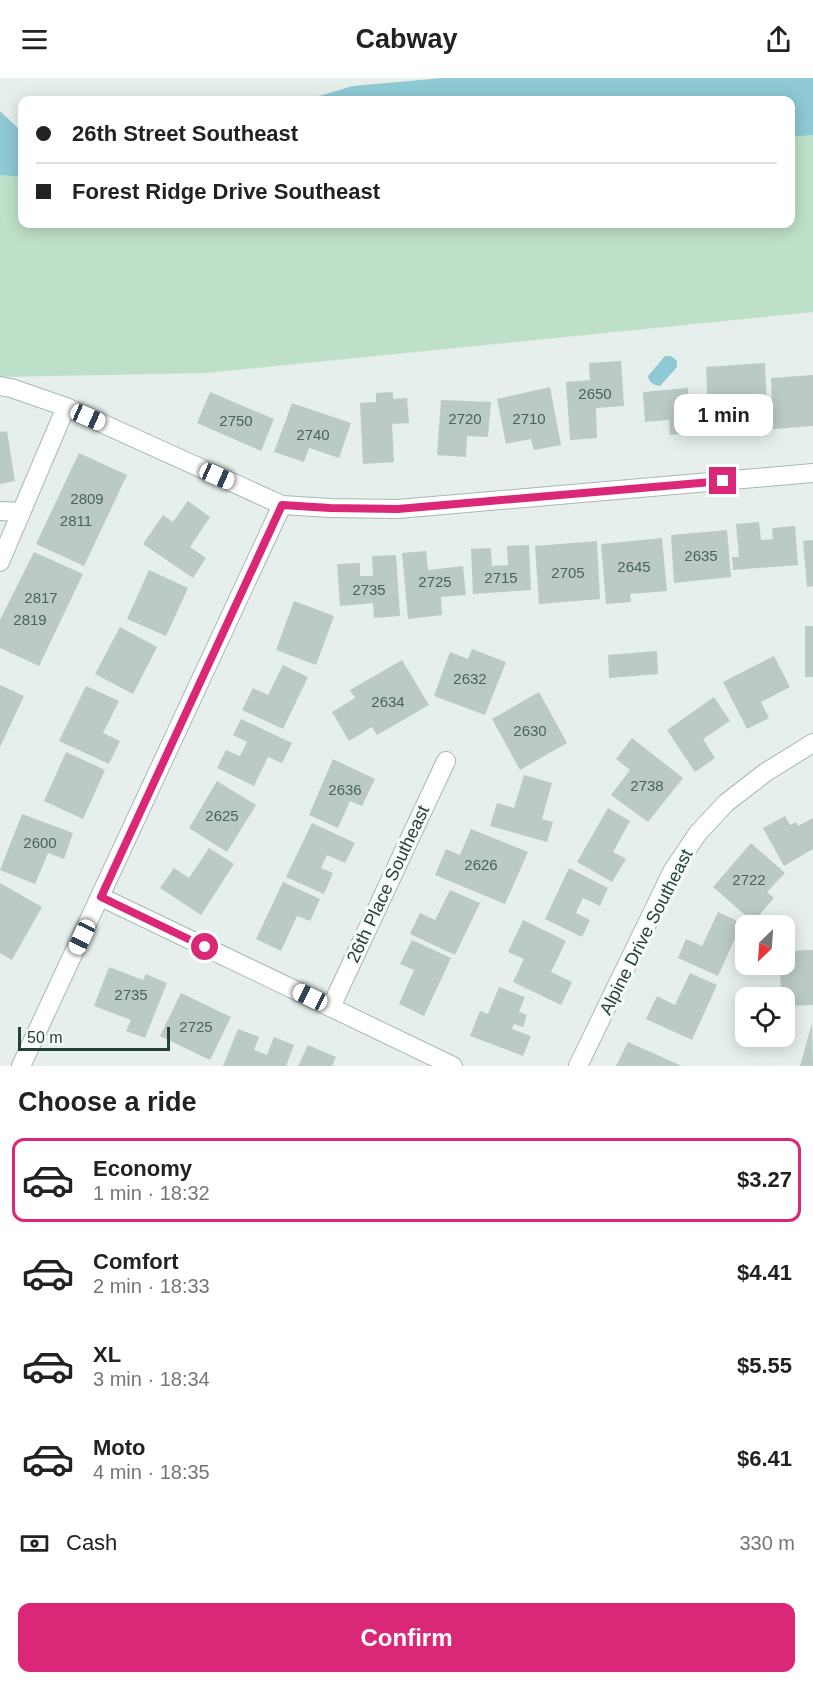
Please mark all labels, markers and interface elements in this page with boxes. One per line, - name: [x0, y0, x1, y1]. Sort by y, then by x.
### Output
- icon: menu: [18, 23, 51, 56]
- icon: share: [762, 23, 795, 56]
- text: Cabway: [355, 24, 458, 54]
- text: 26th Street Southeast: [72, 121, 298, 146]
- text: Forest Ridge Drive Southeast: [72, 179, 380, 204]
- house number: 2650: [578, 385, 612, 402]
- callout: 1 min: [674, 394, 772, 436]
- car: [68, 401, 108, 433]
- text: 1 min: [697, 404, 750, 426]
- house number: 2720: [448, 410, 482, 427]
- house number: 2710: [512, 410, 546, 427]
- house number: 2750: [219, 412, 253, 429]
- house number: 2740: [296, 426, 330, 443]
- car: [197, 460, 237, 492]
- route end: [709, 467, 736, 494]
- house number: 2809: [70, 490, 104, 507]
- house number: 2811: [60, 512, 92, 529]
- house number: 2635: [684, 547, 718, 564]
- house number: 2645: [617, 558, 651, 575]
- house number: 2705: [551, 564, 585, 581]
- house number: 2715: [484, 569, 518, 586]
- house number: 2725: [418, 573, 452, 590]
- house number: 2735: [352, 581, 386, 598]
- house number: 2817: [24, 589, 58, 606]
- house number: 2819: [13, 611, 47, 628]
- house number: 2632: [453, 670, 487, 687]
- house number: 2634: [371, 693, 405, 710]
- house number: 2630: [513, 722, 547, 739]
- house number: 2738: [630, 777, 664, 794]
- house number: 2636: [328, 781, 362, 798]
- street label: 26th Place Southeast: [343, 802, 433, 966]
- house number: 2625: [205, 807, 239, 824]
- house number: 2600: [23, 834, 57, 851]
- street label: Alpine Drive Southeast: [596, 846, 696, 1018]
- house number: 2626: [464, 856, 498, 873]
- house number: 2722: [732, 871, 766, 888]
- north arrow: [735, 915, 795, 975]
- map controls: [735, 915, 795, 1047]
- car: [66, 917, 98, 957]
- route start: [191, 933, 218, 960]
- car: [290, 981, 330, 1013]
- house number: 2735: [114, 986, 148, 1003]
- button: locate: [735, 987, 795, 1047]
- house number: 2725: [179, 1018, 213, 1035]
- scale bar: [18, 1024, 170, 1052]
- text: 50 m: [27, 1029, 63, 1046]
- text: Choose a ride: [18, 1087, 197, 1117]
- icon: car: [21, 1153, 75, 1207]
- text: Economy: [93, 1156, 192, 1181]
- text: $3.27: [737, 1167, 792, 1192]
- text: 1 min · 18:32: [93, 1182, 210, 1204]
- icon: car: [21, 1246, 75, 1300]
- text: Comfort: [93, 1249, 179, 1274]
- text: $4.41: [737, 1260, 792, 1285]
- text: 2 min · 18:33: [93, 1275, 210, 1297]
- icon: car: [21, 1339, 75, 1393]
- text: XL: [93, 1342, 121, 1367]
- text: $5.55: [737, 1353, 792, 1378]
- text: 3 min · 18:34: [93, 1368, 210, 1390]
- icon: car: [21, 1432, 75, 1486]
- text: Moto: [93, 1435, 146, 1460]
- text: $6.41: [737, 1446, 792, 1471]
- text: 4 min · 18:35: [93, 1461, 210, 1483]
- icon: cash: [18, 1527, 51, 1560]
- text: Cash: [66, 1530, 117, 1555]
- text: 330 m: [739, 1532, 795, 1554]
- button: Confirm: [18, 1603, 795, 1672]

